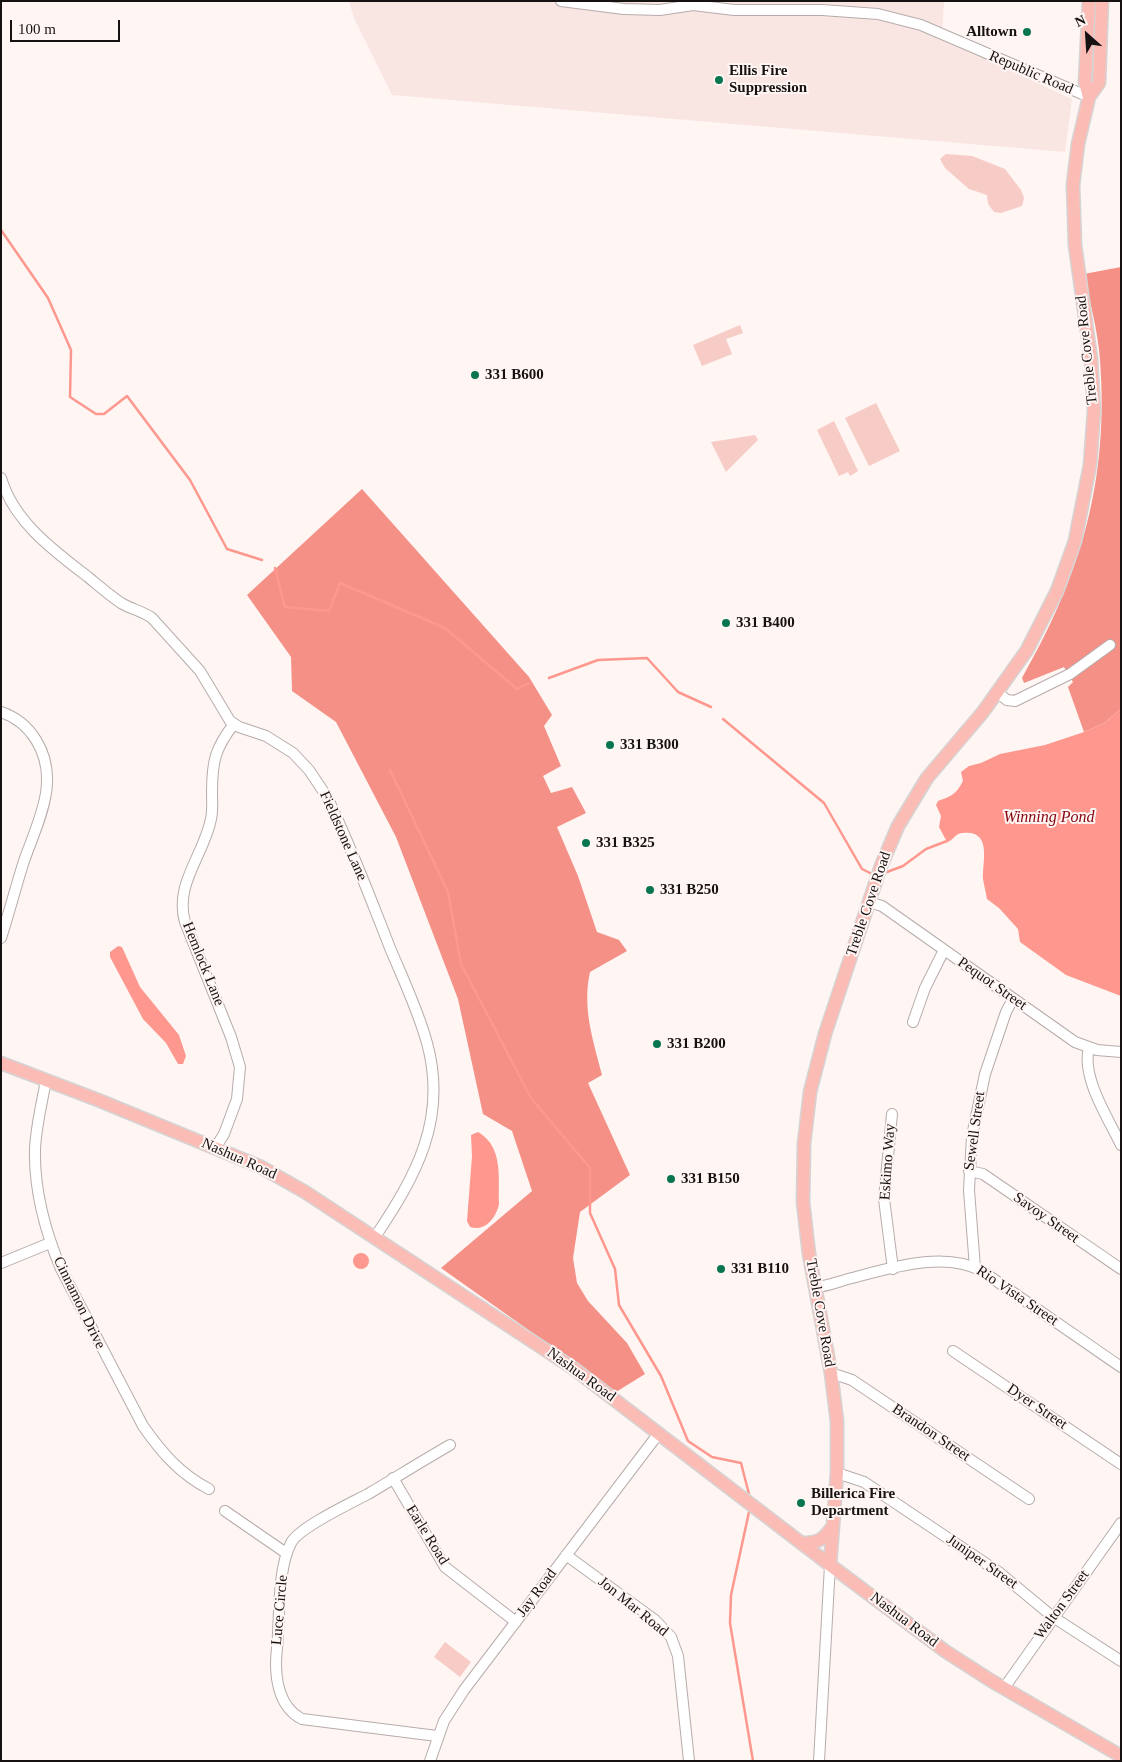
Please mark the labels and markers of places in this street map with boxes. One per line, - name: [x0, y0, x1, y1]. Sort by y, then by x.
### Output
- place label: Alltown: [966, 23, 1017, 41]
- marker: Alltown: [1021, 26, 1033, 38]
- place label: Ellis Fire Suppression: [729, 62, 807, 97]
- marker: Ellis Fire Suppression: [713, 74, 725, 86]
- place label: 331 B600: [485, 366, 544, 384]
- marker: 331 B600: [469, 369, 481, 381]
- place label: 331 B400: [736, 614, 795, 632]
- marker: 331 B400: [720, 617, 732, 629]
- place label: 331 B300: [620, 736, 679, 754]
- marker: 331 B300: [604, 739, 616, 751]
- place label: 331 B325: [596, 834, 655, 852]
- marker: 331 B325: [580, 837, 592, 849]
- place label: 331 B250: [660, 881, 719, 899]
- marker: 331 B250: [644, 884, 656, 896]
- place label: 331 B200: [667, 1035, 726, 1053]
- marker: 331 B200: [651, 1038, 663, 1050]
- place label: 331 B150: [681, 1170, 740, 1188]
- marker: 331 B150: [665, 1173, 677, 1185]
- place label: 331 B110: [731, 1260, 789, 1278]
- marker: 331 B110: [715, 1263, 727, 1275]
- place label: Billerica Fire Department: [811, 1485, 895, 1520]
- marker: Billerica Fire Department: [795, 1497, 807, 1509]

